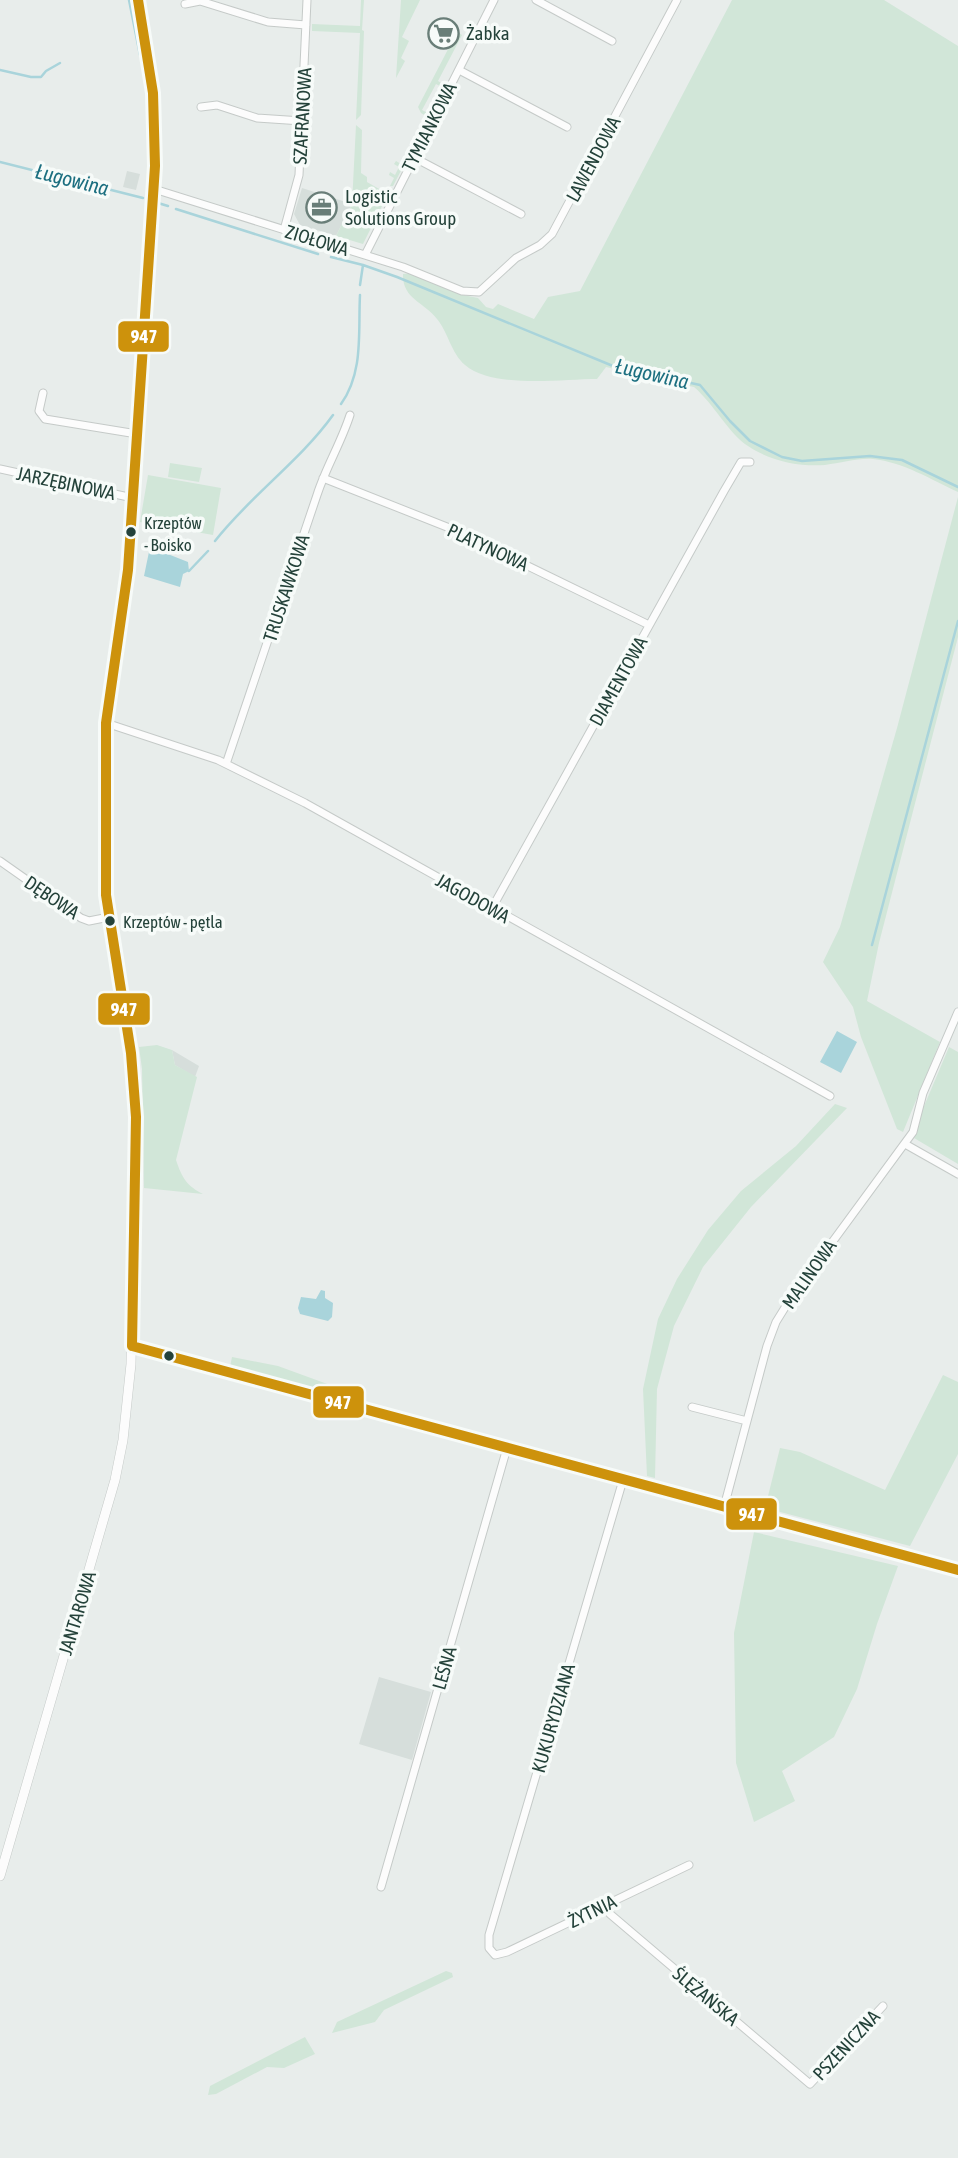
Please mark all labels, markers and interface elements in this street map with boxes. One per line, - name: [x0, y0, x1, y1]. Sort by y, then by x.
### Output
- supermarket icon: Żabka: [426, 16, 460, 50]
- place label: Żabka: [466, 22, 510, 44]
- street label: SZAFRANOWA: [288, 66, 316, 165]
- street label: TYMIANKOWA: [397, 78, 461, 175]
- street label: LAWENDOWA: [561, 112, 625, 205]
- water label: Ługowina: [33, 158, 112, 200]
- place label: Logistic Solutions Group: [345, 185, 456, 229]
- office icon: Logistic Solutions Group: [305, 190, 339, 224]
- street label: ZIOŁOWA: [283, 220, 352, 260]
- line badge: 947: [117, 320, 170, 353]
- text: 947: [131, 325, 157, 347]
- water label: Ługowina: [613, 353, 692, 393]
- street label: JARZĘBINOWA: [15, 462, 118, 504]
- place label: Krzeptów - Boisko: [144, 513, 202, 555]
- street label: PLATYNOWA: [444, 519, 533, 576]
- marker: Krzeptów - Boisko: [124, 525, 138, 539]
- street label: TRUSKAWKOWA: [258, 531, 314, 644]
- street label: DIAMENTOWA: [585, 632, 652, 729]
- street label: JAGODOWA: [432, 869, 514, 928]
- street label: DĘBOWA: [20, 871, 84, 924]
- place label: Krzeptów - pętla: [123, 912, 223, 932]
- marker: Krzeptów - pętla: [103, 914, 117, 928]
- line badge: 947: [97, 992, 151, 1026]
- text: 947: [111, 998, 137, 1020]
- street label: MALINOWA: [777, 1235, 841, 1313]
- unlabelled marker: [162, 1349, 176, 1363]
- line badge: 947: [312, 1385, 365, 1419]
- text: 947: [325, 1391, 351, 1413]
- line badge: 947: [725, 1497, 778, 1531]
- text: 947: [739, 1503, 765, 1525]
- street label: JANTAROWA: [54, 1568, 100, 1658]
- street label: LEŚNA: [427, 1643, 461, 1692]
- street label: KUKURYDZIANA: [527, 1660, 579, 1775]
- street label: ŻYTNIA: [564, 1890, 620, 1932]
- street label: ŚLĘŻAŃSKA: [669, 1962, 744, 2030]
- street label: PSZENICZNA: [808, 2005, 884, 2085]

